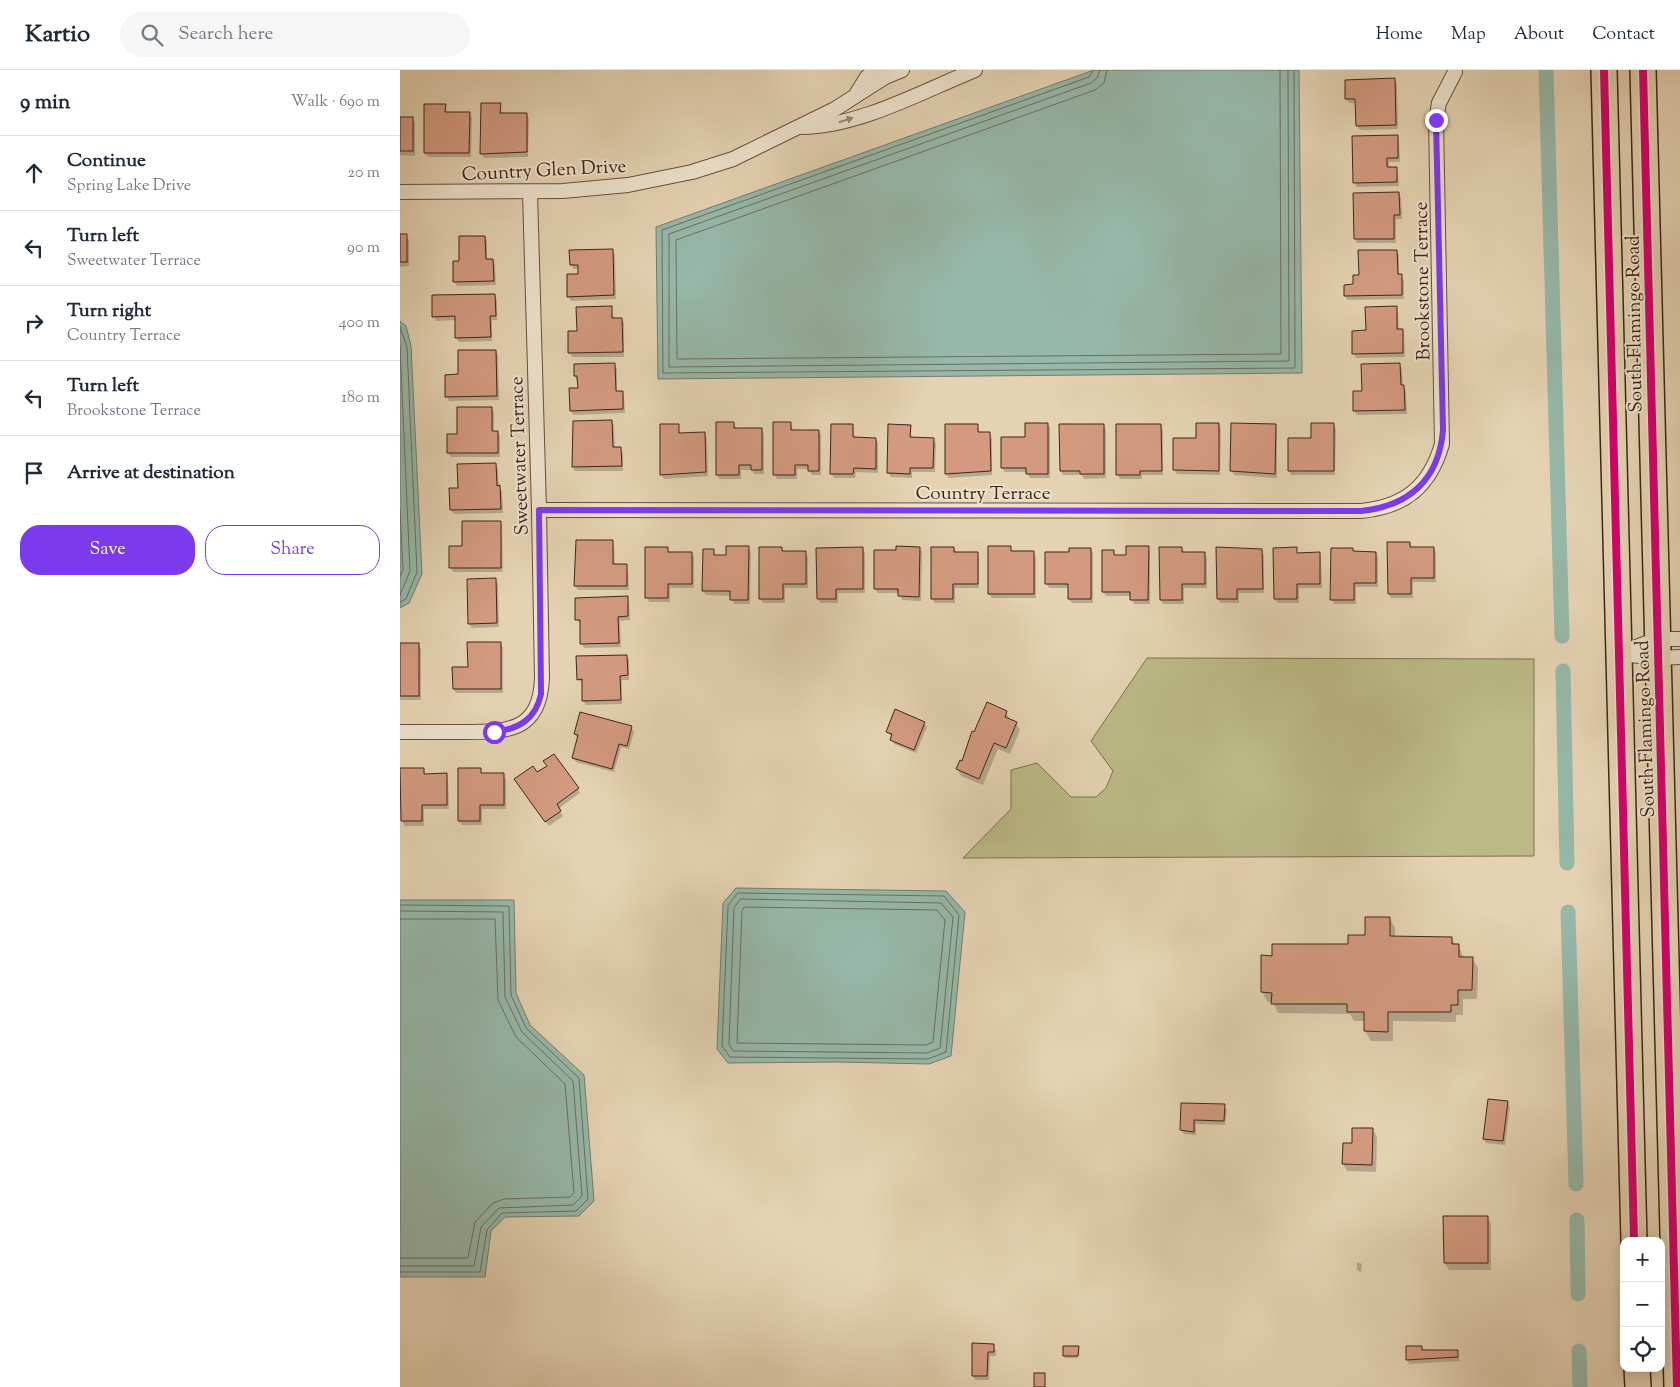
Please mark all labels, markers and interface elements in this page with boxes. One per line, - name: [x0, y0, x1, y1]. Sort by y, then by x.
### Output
- search box: [120, 12, 470, 57]
- text: Kartio: [25, 18, 90, 52]
- icon: search: [138, 21, 166, 49]
- text: Search here: [178, 21, 273, 48]
- text: Home: [1376, 22, 1423, 48]
- text: Map: [1451, 22, 1486, 48]
- text: About: [1514, 22, 1564, 48]
- text: Contact: [1592, 22, 1655, 48]
- text: 9 min: [20, 88, 70, 118]
- text: Walk · 690 m: [291, 91, 380, 114]
- route end: [1425, 109, 1448, 132]
- one-way arrow: [839, 116, 854, 124]
- text: Continue: [67, 148, 146, 175]
- street label: Country Glen Drive: [461, 154, 627, 189]
- icon: ahead: [20, 159, 48, 187]
- text: 20 m: [347, 162, 380, 185]
- text: Spring Lake Drive: [67, 175, 191, 198]
- street label: Brookstone Terrace: [1409, 201, 1438, 361]
- text: Turn left: [67, 223, 139, 250]
- icon: left: [20, 234, 48, 262]
- street label: South Flamingo Road: [1620, 235, 1651, 413]
- text: 90 m: [347, 237, 380, 260]
- text: Sweetwater Terrace: [67, 250, 201, 273]
- text: Turn right: [67, 298, 151, 325]
- icon: right: [20, 309, 48, 337]
- text: 400 m: [339, 312, 380, 335]
- text: Country Terrace: [67, 325, 181, 348]
- text: Turn left: [67, 373, 139, 400]
- street label: Sweetwater Terrace: [504, 376, 537, 536]
- icon: left: [20, 384, 48, 412]
- text: 180 m: [341, 387, 380, 410]
- text: Brookstone Terrace: [67, 400, 201, 423]
- icon: arrive: [20, 459, 48, 487]
- text: Arrive at destination: [67, 460, 235, 487]
- street label: Country Terrace: [915, 481, 1051, 508]
- button: Save: [20, 525, 195, 575]
- button: Share: [205, 525, 380, 575]
- street label: South Flamingo Road: [1630, 640, 1663, 818]
- route start: [483, 721, 506, 744]
- map controls: [1620, 1237, 1665, 1372]
- button: +: [1620, 1237, 1665, 1282]
- button: −: [1620, 1282, 1665, 1327]
- button: locate: [1620, 1327, 1665, 1372]

